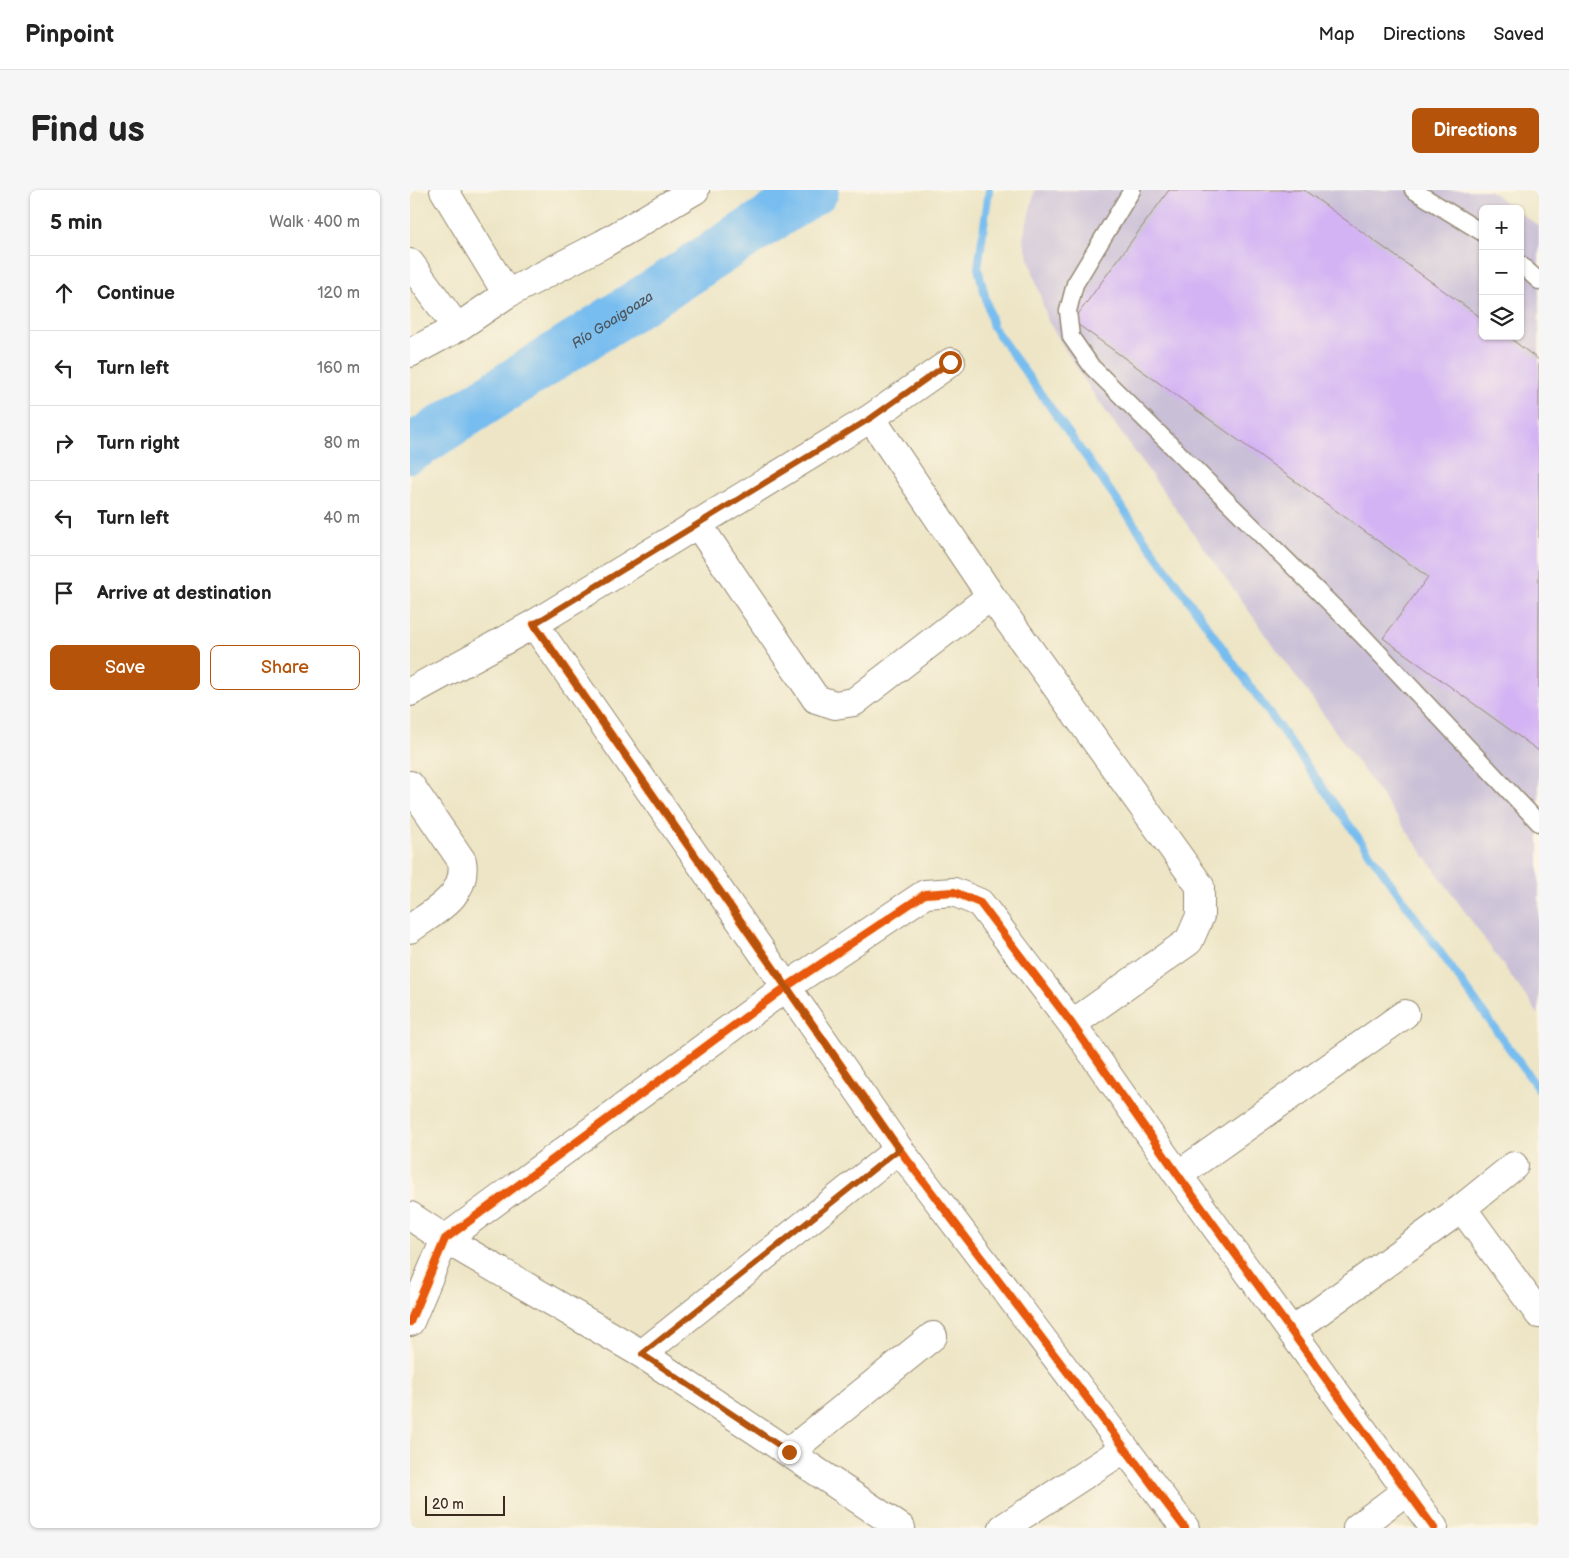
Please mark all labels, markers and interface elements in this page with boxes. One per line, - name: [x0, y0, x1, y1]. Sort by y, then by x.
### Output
- text: Pinpoint: [25, 20, 114, 49]
- text: Map: [1319, 24, 1355, 45]
- text: Directions: [1383, 24, 1465, 45]
- text: Saved: [1493, 24, 1544, 45]
- button: Directions: [1412, 108, 1539, 153]
- text: Find us: [30, 109, 145, 152]
- map controls: [1479, 205, 1524, 340]
- button: +: [1479, 205, 1524, 250]
- text: 5 min: [50, 210, 103, 235]
- text: Walk · 400 m: [269, 213, 360, 232]
- button: −: [1479, 250, 1524, 295]
- icon: ahead: [50, 279, 78, 307]
- text: Continue: [97, 282, 175, 305]
- text: 120 m: [317, 284, 360, 303]
- water label: Río Goaigoaza: [569, 288, 656, 352]
- button: layers: [1479, 295, 1524, 340]
- route start: [939, 351, 962, 374]
- icon: left: [50, 354, 78, 382]
- text: Turn left: [97, 357, 169, 380]
- text: 160 m: [317, 359, 360, 378]
- icon: right: [50, 429, 78, 457]
- text: Turn right: [97, 432, 180, 455]
- text: 80 m: [324, 434, 360, 453]
- icon: left: [50, 504, 78, 532]
- text: Turn left: [97, 507, 169, 530]
- text: 40 m: [323, 509, 360, 528]
- icon: arrive: [50, 579, 78, 607]
- text: Arrive at destination: [97, 582, 272, 605]
- button: Save: [50, 645, 200, 690]
- button: Share: [210, 645, 360, 690]
- route end: [778, 1441, 801, 1464]
- scale bar: [425, 1493, 505, 1516]
- text: 20 m: [432, 1496, 464, 1513]

